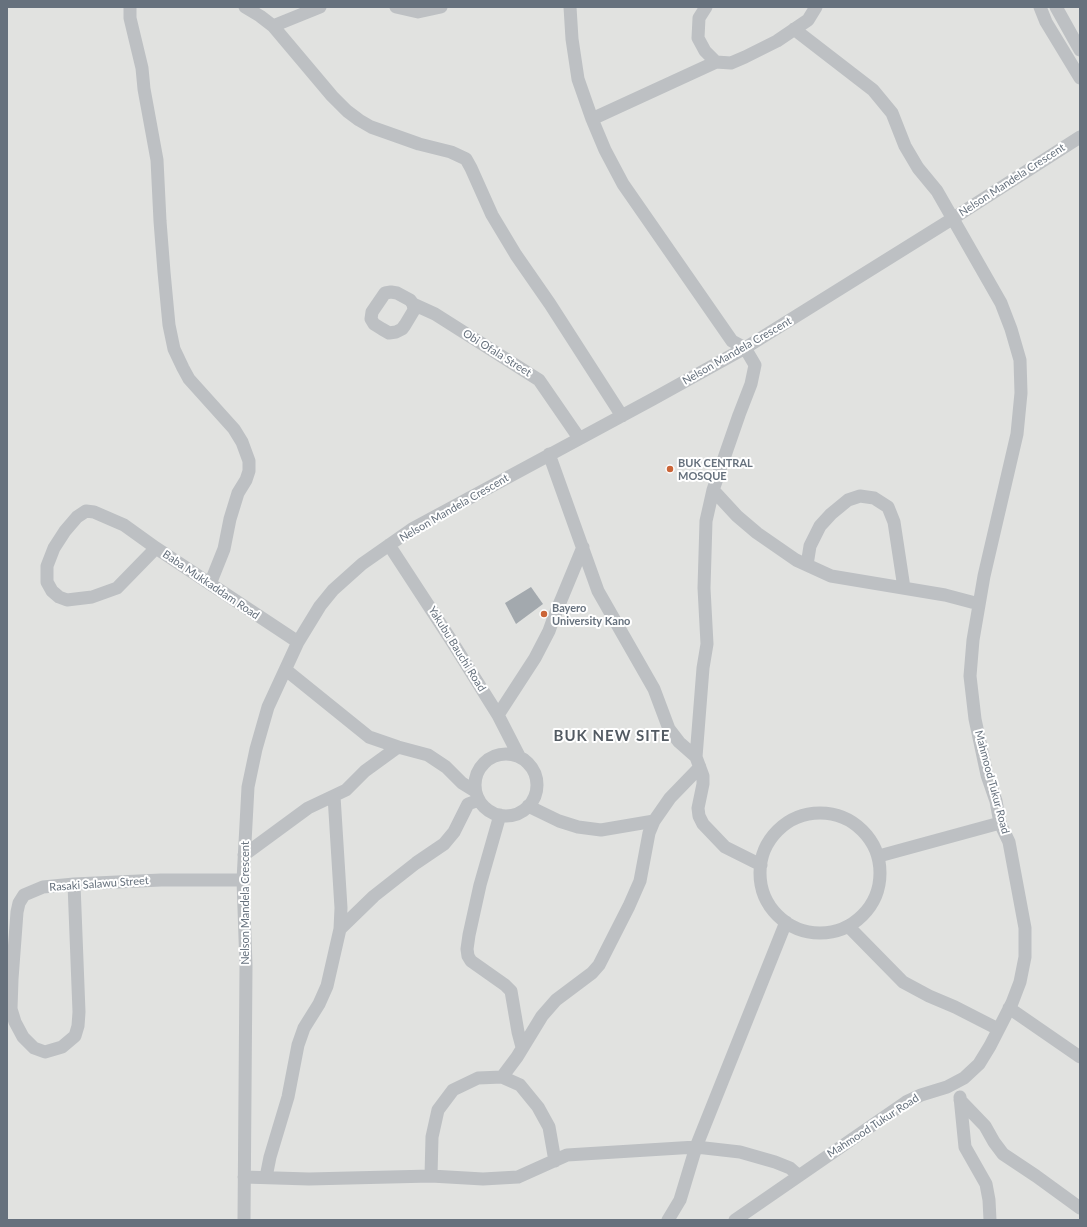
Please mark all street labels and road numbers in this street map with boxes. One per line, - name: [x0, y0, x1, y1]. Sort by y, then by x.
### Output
- street label: Nelson Mandela Crescent: [957, 141, 1067, 219]
- street label: Nelson Mandela Crescent: [680, 314, 794, 388]
- street label: Obi Ofala Street: [460, 327, 534, 379]
- street label: Nelson Mandela Crescent: [397, 471, 511, 545]
- street label: Baba Mukkaddam Road: [160, 548, 262, 622]
- street label: Yakubu Bauchi Road: [425, 604, 489, 694]
- street label: Mahmood Tukur Road: [972, 729, 1012, 835]
- street label: Nelson Mandela Crescent: [238, 841, 252, 965]
- street label: Rasaki Salawu Street: [49, 874, 149, 894]
- street label: Mahmood Tukur Road: [825, 1091, 921, 1161]

